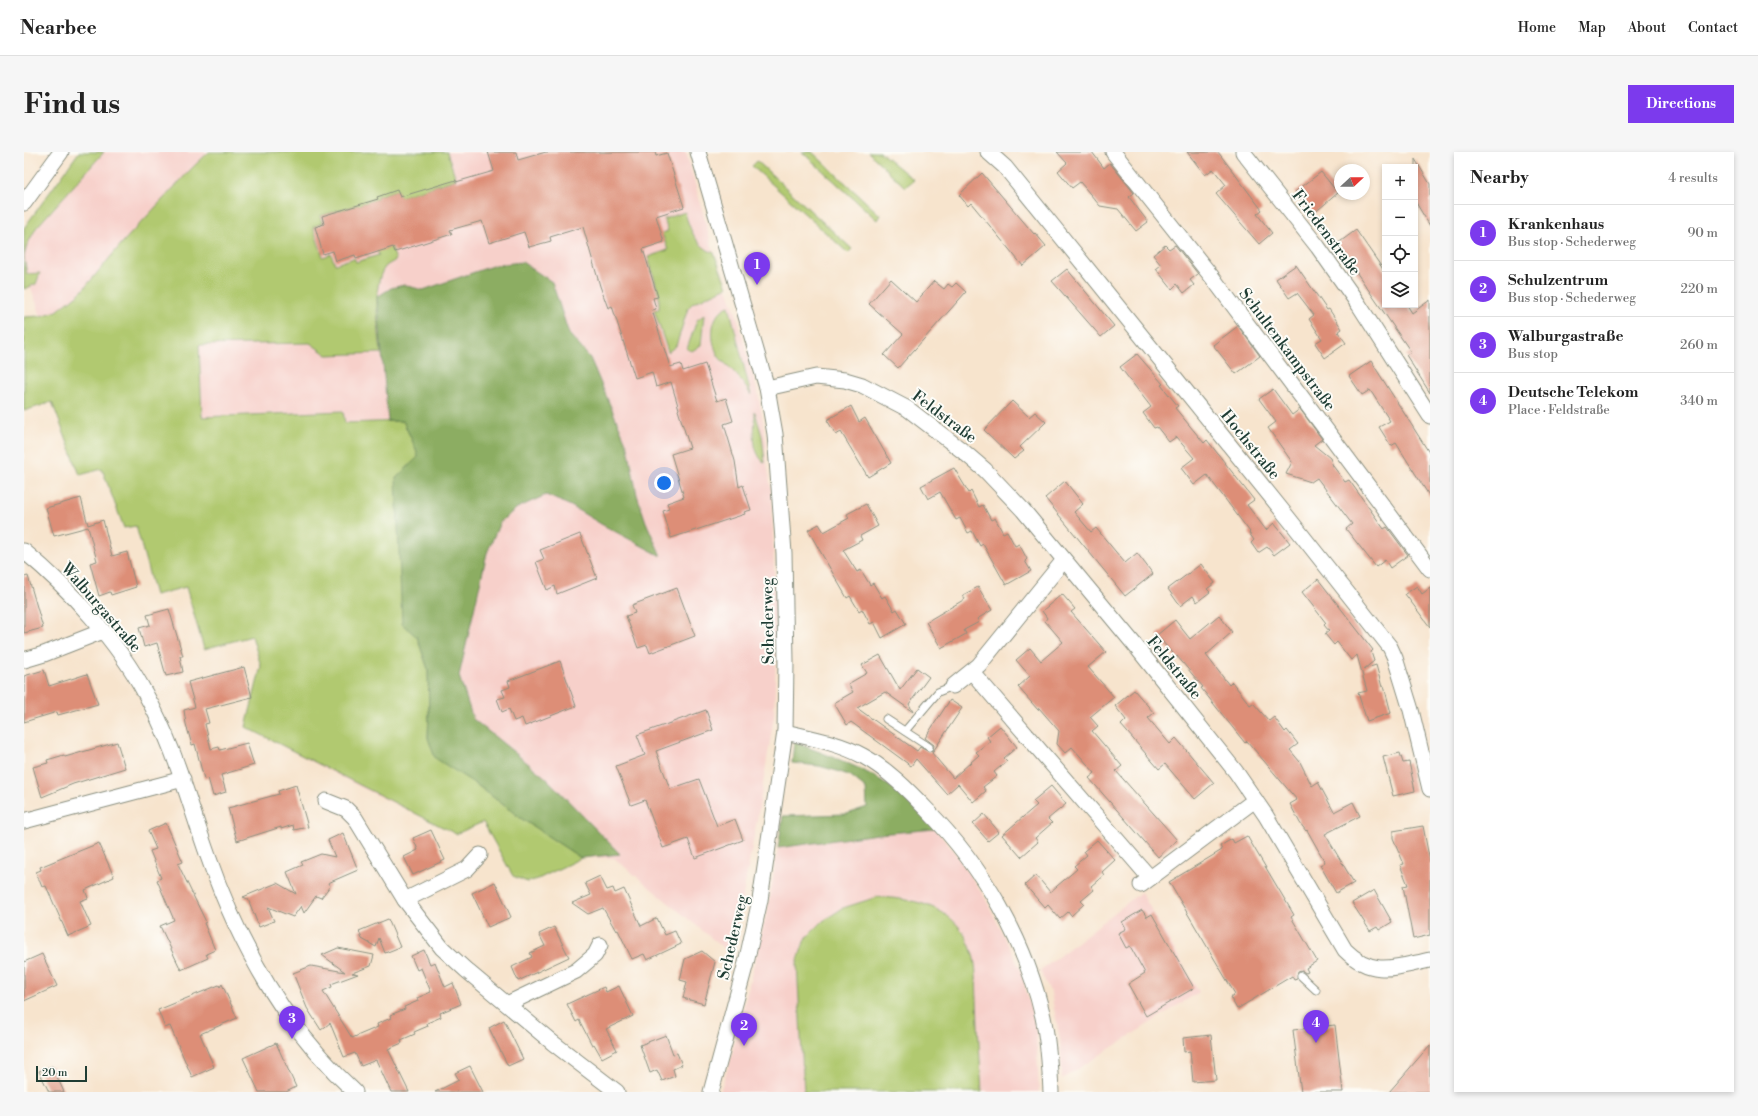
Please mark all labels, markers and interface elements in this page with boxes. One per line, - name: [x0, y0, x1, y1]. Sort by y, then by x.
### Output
- text: Nearbee: [20, 16, 97, 40]
- text: Home: [1518, 19, 1556, 37]
- text: Map: [1578, 19, 1606, 37]
- text: About: [1628, 19, 1666, 37]
- text: Contact: [1688, 19, 1738, 37]
- button: Directions: [1628, 85, 1734, 123]
- text: Find us: [24, 87, 120, 122]
- north arrow: [1334, 164, 1370, 200]
- map controls: [1382, 164, 1418, 308]
- button: +: [1382, 164, 1418, 200]
- text: Nearby: [1470, 167, 1529, 189]
- text: 4 results: [1668, 170, 1718, 186]
- street label: Friedenstraße: [1287, 186, 1365, 280]
- button: −: [1382, 200, 1418, 236]
- text: Krankenhaus: [1508, 215, 1604, 234]
- text: 1: [1480, 225, 1486, 241]
- text: 90 m: [1687, 225, 1718, 241]
- text: Bus stop · Schederweg: [1508, 234, 1636, 250]
- button: locate: [1382, 236, 1418, 272]
- pin: 1: [744, 252, 770, 285]
- text: Schulzentrum: [1508, 271, 1608, 290]
- button: layers: [1382, 272, 1418, 308]
- text: 2: [1479, 281, 1487, 297]
- text: 220 m: [1680, 281, 1718, 297]
- street label: Schultenkampstraße: [1234, 284, 1340, 415]
- text: Bus stop · Schederweg: [1508, 290, 1636, 306]
- text: Walburgastraße: [1508, 327, 1624, 346]
- text: 3: [1479, 337, 1487, 353]
- text: 260 m: [1680, 337, 1718, 353]
- text: Bus stop: [1508, 346, 1558, 362]
- text: Deutsche Telekom: [1508, 383, 1638, 402]
- street label: Feldstraße: [908, 386, 981, 448]
- text: 4: [1479, 393, 1487, 409]
- text: 340 m: [1680, 393, 1718, 409]
- text: Place · Feldstraße: [1508, 402, 1610, 418]
- street label: Hochstraße: [1216, 406, 1284, 484]
- your location: [654, 473, 674, 493]
- street label: Walburgastraße: [56, 558, 146, 657]
- street label: Schederweg: [757, 577, 779, 665]
- street label: Feldstraße: [1142, 632, 1206, 704]
- street label: Schederweg: [713, 892, 753, 982]
- pin: 3: [279, 1006, 305, 1039]
- pin: 4: [1303, 1010, 1329, 1043]
- pin: 2: [731, 1013, 757, 1046]
- scale bar: [36, 1064, 87, 1083]
- text: 20 m: [42, 1066, 67, 1080]

